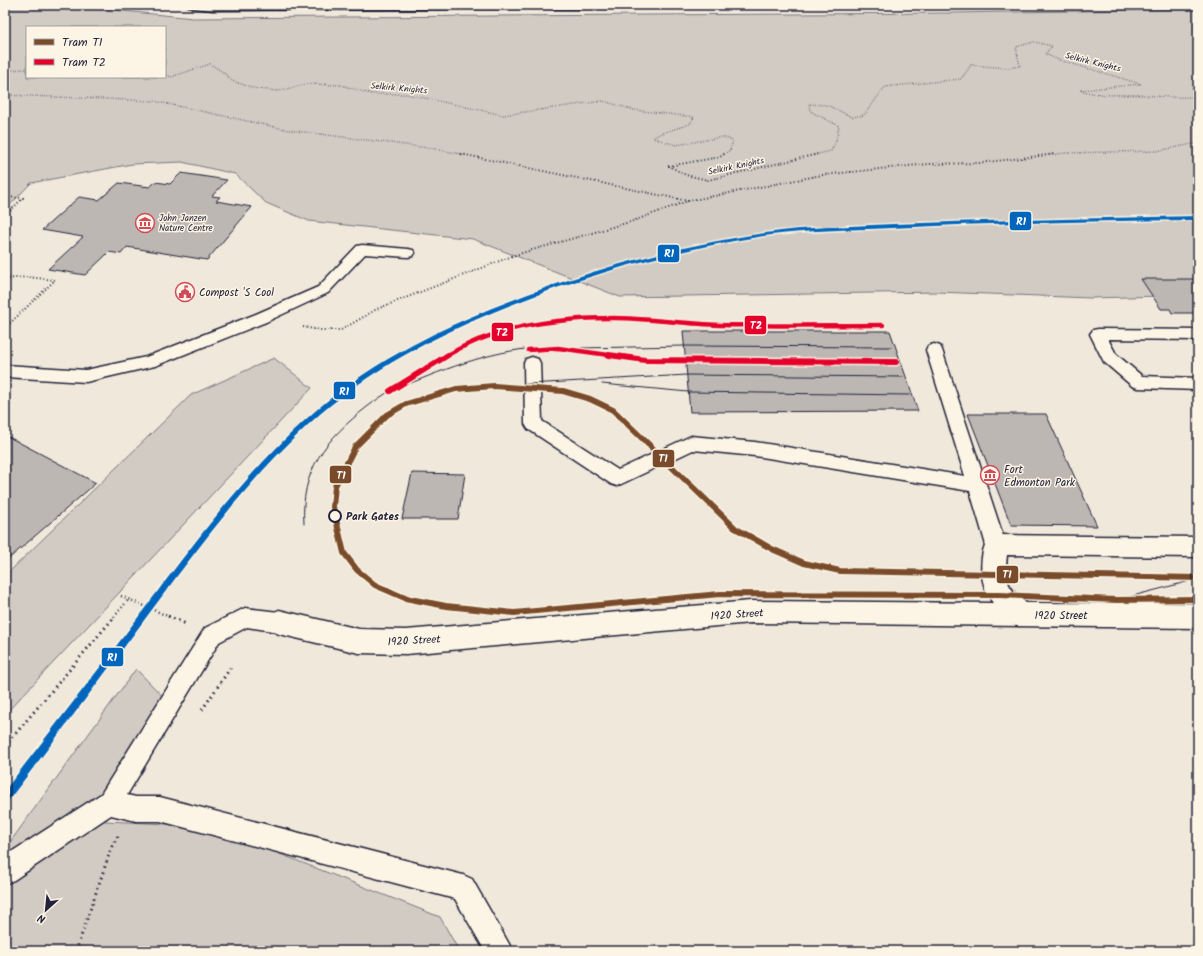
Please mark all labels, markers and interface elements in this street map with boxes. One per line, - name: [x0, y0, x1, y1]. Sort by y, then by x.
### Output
- legend: [26, 26, 166, 78]
- text: Tram T1: [62, 33, 103, 52]
- street label: Selkirk Knights: [1063, 48, 1122, 77]
- text: Tram T2: [62, 53, 106, 72]
- street label: Selkirk Knights: [370, 79, 428, 98]
- street label: Selkirk Knights: [707, 153, 766, 180]
- place label: John Janzen Nature Centre: [159, 211, 213, 236]
- line badge: R1: [1009, 211, 1032, 231]
- museum icon: John Janzen Nature Centre: [134, 212, 156, 234]
- text: R1: [1016, 213, 1027, 231]
- line badge: R1: [657, 244, 680, 263]
- text: R1: [664, 245, 675, 263]
- public building icon: Compost 'S Cool: [174, 281, 196, 303]
- place label: Compost 'S Cool: [199, 284, 274, 302]
- line badge: T2: [744, 315, 767, 335]
- text: T2: [750, 317, 762, 335]
- line badge: T2: [491, 322, 514, 342]
- text: T2: [496, 324, 508, 342]
- line badge: R1: [333, 381, 356, 400]
- text: R1: [339, 383, 350, 401]
- line badge: T1: [652, 449, 675, 468]
- text: T1: [658, 450, 668, 468]
- place label: Fort Edmonton Park: [1004, 461, 1076, 492]
- museum icon: Fort Edmonton Park: [979, 464, 1001, 486]
- line badge: T1: [329, 465, 352, 484]
- text: T1: [336, 467, 346, 485]
- place label: Park Gates: [346, 508, 400, 526]
- marker: Park Gates: [328, 509, 342, 523]
- line badge: T1: [996, 565, 1019, 584]
- text: T1: [1002, 566, 1012, 584]
- street label: 1920 Street: [710, 604, 765, 626]
- street label: 1920 Street: [1034, 607, 1088, 625]
- street label: 1920 Street: [387, 631, 442, 651]
- line badge: R1: [101, 647, 124, 667]
- text: R1: [107, 649, 118, 667]
- north arrow: [26, 890, 66, 930]
- text: N: [35, 908, 49, 928]

